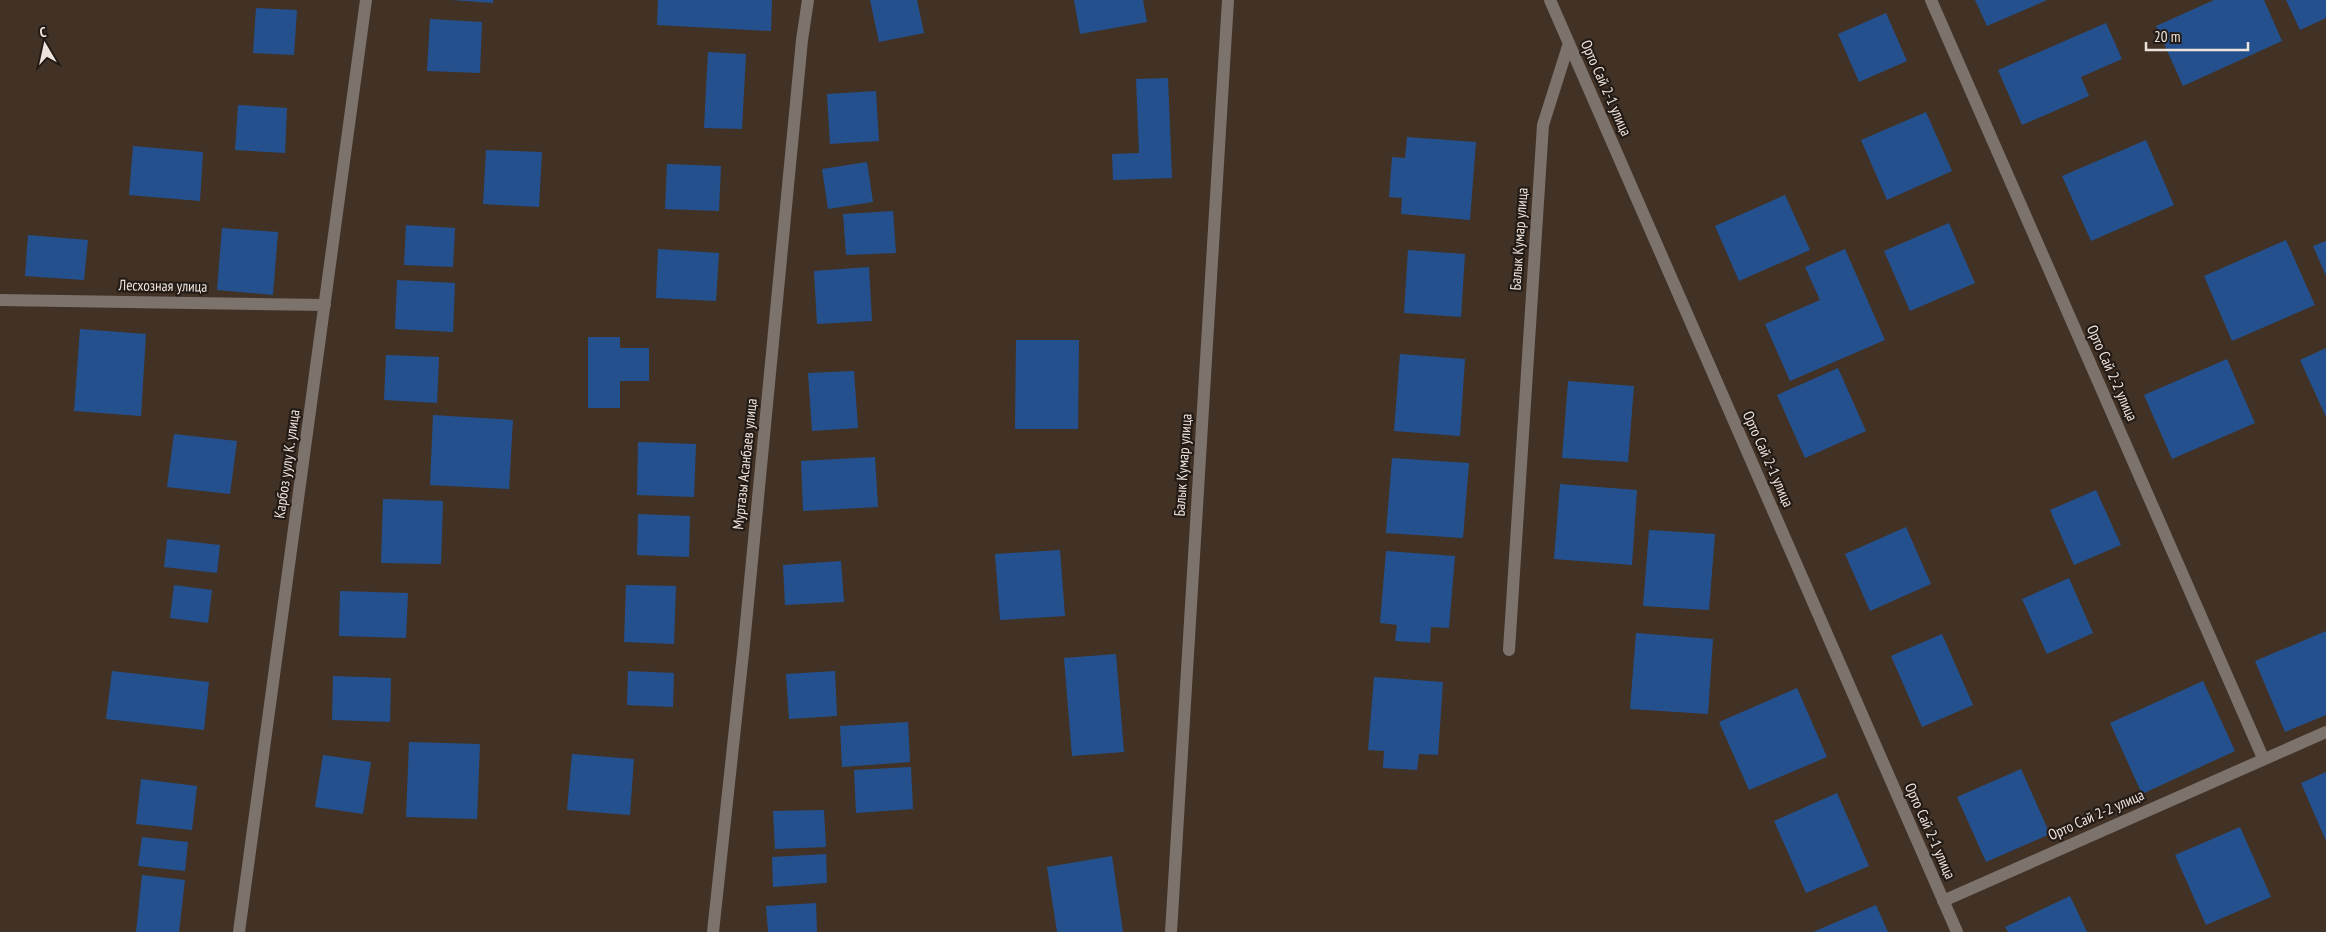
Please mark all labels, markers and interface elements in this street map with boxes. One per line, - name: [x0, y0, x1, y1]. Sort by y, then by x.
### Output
- north arrow: [20, 20, 70, 70]
- scale bar: [2146, 20, 2248, 52]
- text: С: [38, 23, 48, 42]
- text: 20 m: [2154, 27, 2180, 46]
- street label: Орто Сай 2-1 улица: [1577, 37, 1636, 139]
- street label: Балык Кумар улица: [1505, 187, 1532, 291]
- street label: Лесхозная улица: [118, 275, 207, 296]
- street label: Орто Сай 2-2 улица: [2083, 322, 2142, 424]
- street label: Муртазы Асанбаев улица: [728, 397, 761, 530]
- street label: Карбоз уулу К. улица: [269, 408, 304, 520]
- street label: Орто Сай 2-1 улица: [1739, 408, 1798, 510]
- street label: Балык Кумар улица: [1169, 413, 1196, 517]
- street label: Орто Сай 2-1 улица: [1901, 780, 1960, 882]
- street label: Орто Сай 2-2 улица: [2045, 785, 2147, 844]

